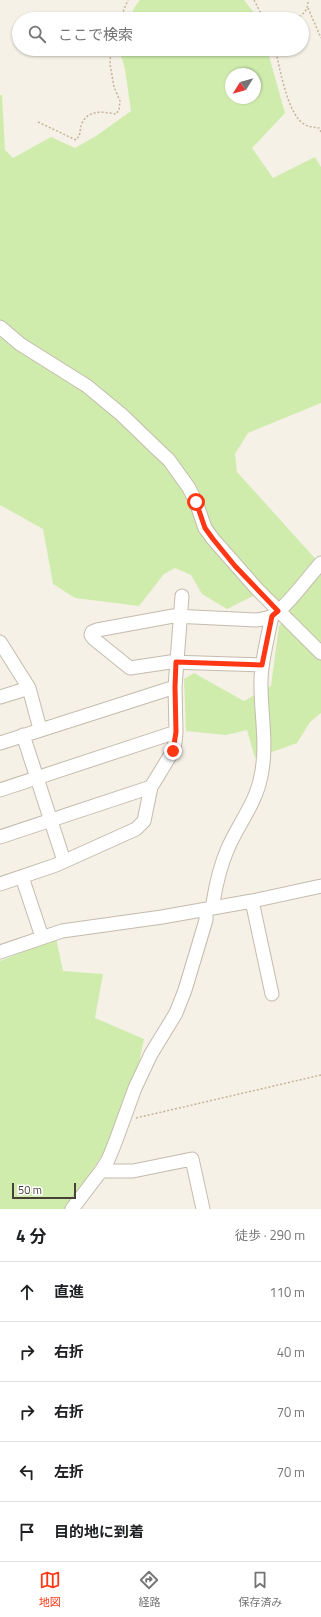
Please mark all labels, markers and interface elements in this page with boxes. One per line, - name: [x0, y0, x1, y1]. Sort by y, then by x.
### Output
- search box: [12, 12, 309, 56]
- icon: search: [26, 23, 48, 45]
- text: ここで検索: [58, 23, 133, 46]
- north arrow: [225, 68, 261, 104]
- route start: [187, 493, 205, 511]
- route end: [164, 742, 182, 760]
- scale bar: [12, 1181, 76, 1200]
- text: 50 m: [18, 1182, 42, 1198]
- text: 4 分: [16, 1223, 46, 1249]
- text: 徒歩 · 290 m: [235, 1225, 305, 1245]
- text: 直進: [54, 1280, 84, 1303]
- icon: ahead: [16, 1281, 38, 1303]
- text: 110 m: [269, 1282, 305, 1302]
- text: 右折: [54, 1340, 84, 1363]
- icon: right: [16, 1341, 38, 1363]
- text: 40 m: [277, 1342, 305, 1362]
- text: 右折: [54, 1400, 84, 1423]
- icon: right: [16, 1401, 38, 1423]
- text: 70 m: [277, 1402, 305, 1422]
- text: 左折: [54, 1460, 84, 1483]
- icon: left: [16, 1461, 38, 1483]
- text: 70 m: [277, 1462, 305, 1482]
- text: 目的地に到着: [54, 1520, 144, 1543]
- icon: arrive: [16, 1521, 38, 1543]
- tab: 地図: [39, 1569, 61, 1610]
- tab: 経路: [138, 1569, 160, 1610]
- tab: 保存済み: [238, 1569, 282, 1610]

